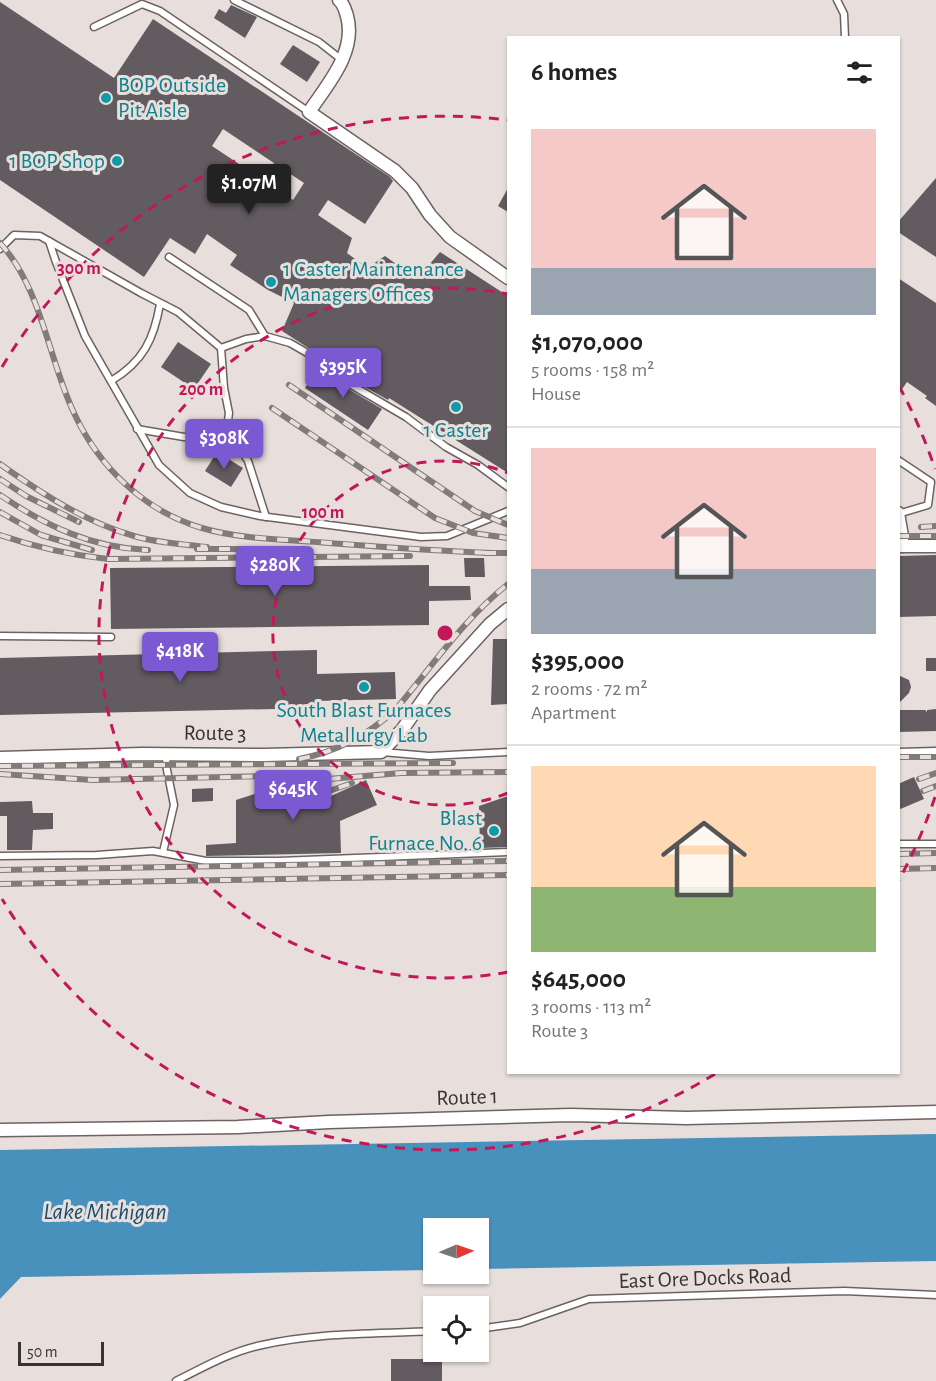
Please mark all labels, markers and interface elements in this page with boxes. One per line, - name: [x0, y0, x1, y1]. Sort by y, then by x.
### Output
- icon: filters: [843, 56, 876, 89]
- text: 6 homes: [531, 59, 617, 85]
- place label: BOP Outside Pit Aisle: [118, 74, 226, 121]
- marker: BOP Outside Pit Aisle: [99, 91, 113, 105]
- place label: 1 BOP Shop: [9, 150, 105, 172]
- marker: 1 BOP Shop: [110, 154, 124, 168]
- pin: $1.07M: [200, 164, 298, 215]
- icon: home: [650, 168, 758, 276]
- text: $1.07M: [221, 173, 277, 193]
- place label: 1 Caster Maintenance Managers Offices: [283, 258, 464, 305]
- text: 300 m: [57, 260, 101, 278]
- marker: 1 Caster Maintenance Managers Offices: [264, 275, 278, 289]
- text: $1,070,000: [531, 329, 643, 355]
- pin: $395K: [301, 348, 385, 399]
- text: $395K: [319, 357, 367, 377]
- text: 5 rooms · 158 m²: [531, 360, 654, 380]
- text: 200 m: [179, 381, 223, 399]
- text: House: [531, 384, 581, 404]
- marker: 1 Caster: [449, 400, 463, 414]
- pin: $308K: [182, 419, 266, 470]
- place label: 1 Caster: [424, 419, 488, 441]
- text: $308K: [199, 428, 249, 448]
- icon: home: [650, 487, 758, 595]
- text: 100 m: [302, 504, 344, 522]
- pin: $280K: [233, 546, 317, 597]
- text: $280K: [250, 555, 300, 575]
- centre of rings: [435, 623, 455, 643]
- pin: $418K: [138, 632, 222, 683]
- text: $418K: [156, 641, 204, 661]
- text: $395,000: [531, 648, 624, 674]
- text: 2 rooms · 72 m²: [531, 679, 648, 699]
- marker: South Blast Furnaces Metallurgy Lab: [357, 680, 371, 694]
- place label: South Blast Furnaces Metallurgy Lab: [276, 699, 452, 746]
- text: Apartment: [531, 703, 616, 723]
- street label: Route 3: [183, 721, 247, 745]
- pin: $645K: [251, 770, 335, 821]
- text: $645K: [268, 779, 318, 799]
- icon: home: [650, 805, 758, 913]
- place label: Blast Furnace No. 6: [368, 807, 482, 854]
- marker: Blast Furnace No. 6: [487, 824, 501, 838]
- text: $645,000: [531, 966, 626, 992]
- text: 3 rooms · 113 m²: [531, 997, 651, 1017]
- text: Route 3: [531, 1021, 588, 1041]
- street label: Route 1: [436, 1085, 498, 1109]
- water label: Lake Michigan: [43, 1200, 167, 1224]
- north arrow: [423, 1218, 489, 1284]
- map controls: [423, 1218, 489, 1362]
- street label: East Ore Docks Road: [618, 1264, 792, 1292]
- button: locate: [423, 1296, 489, 1362]
- scale bar: [18, 1339, 104, 1366]
- text: 50 m: [27, 1344, 58, 1360]

